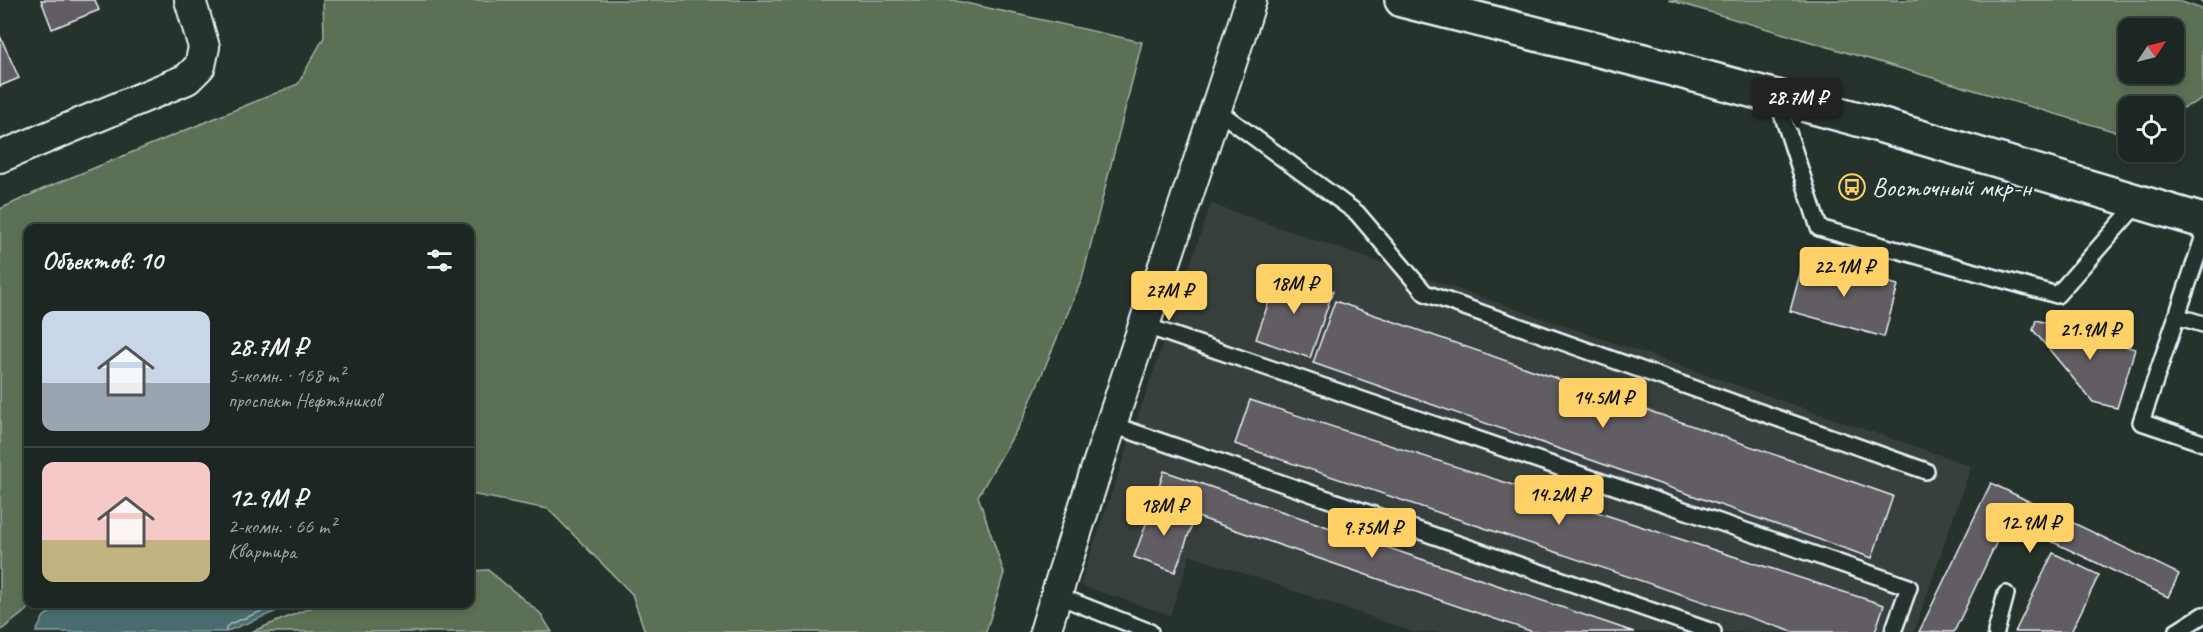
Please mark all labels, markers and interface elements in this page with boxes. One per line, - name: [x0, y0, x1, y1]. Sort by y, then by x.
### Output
- north arrow: [2118, 18, 2184, 84]
- map controls: [2118, 18, 2184, 162]
- pin: 28.7M ₽: [1742, 78, 1852, 129]
- text: 28.7M ₽: [1767, 85, 1827, 110]
- button: locate: [2118, 96, 2184, 162]
- place label: Восточный мкр-н: [1872, 171, 2033, 204]
- bus stop icon: Восточный мкр-н: [1837, 172, 1867, 202]
- text: Объектов: 10: [42, 244, 162, 277]
- icon: filters: [423, 244, 456, 277]
- pin: 22.1M ₽: [1789, 247, 1899, 298]
- text: 22.1M ₽: [1814, 254, 1874, 279]
- pin: 18M ₽: [1252, 264, 1336, 315]
- pin: 27M ₽: [1127, 271, 1211, 322]
- text: 18M ₽: [1270, 271, 1318, 296]
- text: 27M ₽: [1145, 278, 1193, 303]
- pin: 21.9M ₽: [2035, 310, 2145, 361]
- text: 21.9M ₽: [2060, 317, 2120, 342]
- text: 28.7M ₽: [228, 330, 307, 363]
- icon: home: [90, 335, 162, 407]
- text: 5-комн. · 168 m²: [228, 363, 345, 388]
- pin: 14.5M ₽: [1548, 378, 1658, 429]
- text: 14.5M ₽: [1573, 385, 1633, 410]
- text: проспект Нефтяников: [228, 388, 381, 413]
- pin: 14.2M ₽: [1504, 475, 1614, 526]
- text: 12.9M ₽: [228, 481, 307, 514]
- text: 14.2M ₽: [1529, 482, 1589, 507]
- icon: home: [90, 486, 162, 558]
- pin: 18M ₽: [1122, 486, 1206, 537]
- text: 18M ₽: [1140, 493, 1188, 518]
- pin: 12.9M ₽: [1975, 503, 2085, 554]
- pin: 9.75M ₽: [1317, 508, 1427, 559]
- text: 12.9M ₽: [2000, 510, 2060, 535]
- text: 2-комн. · 66 m²: [228, 514, 336, 539]
- text: 9.75M ₽: [1342, 515, 1402, 540]
- text: Квартира: [228, 539, 296, 564]

